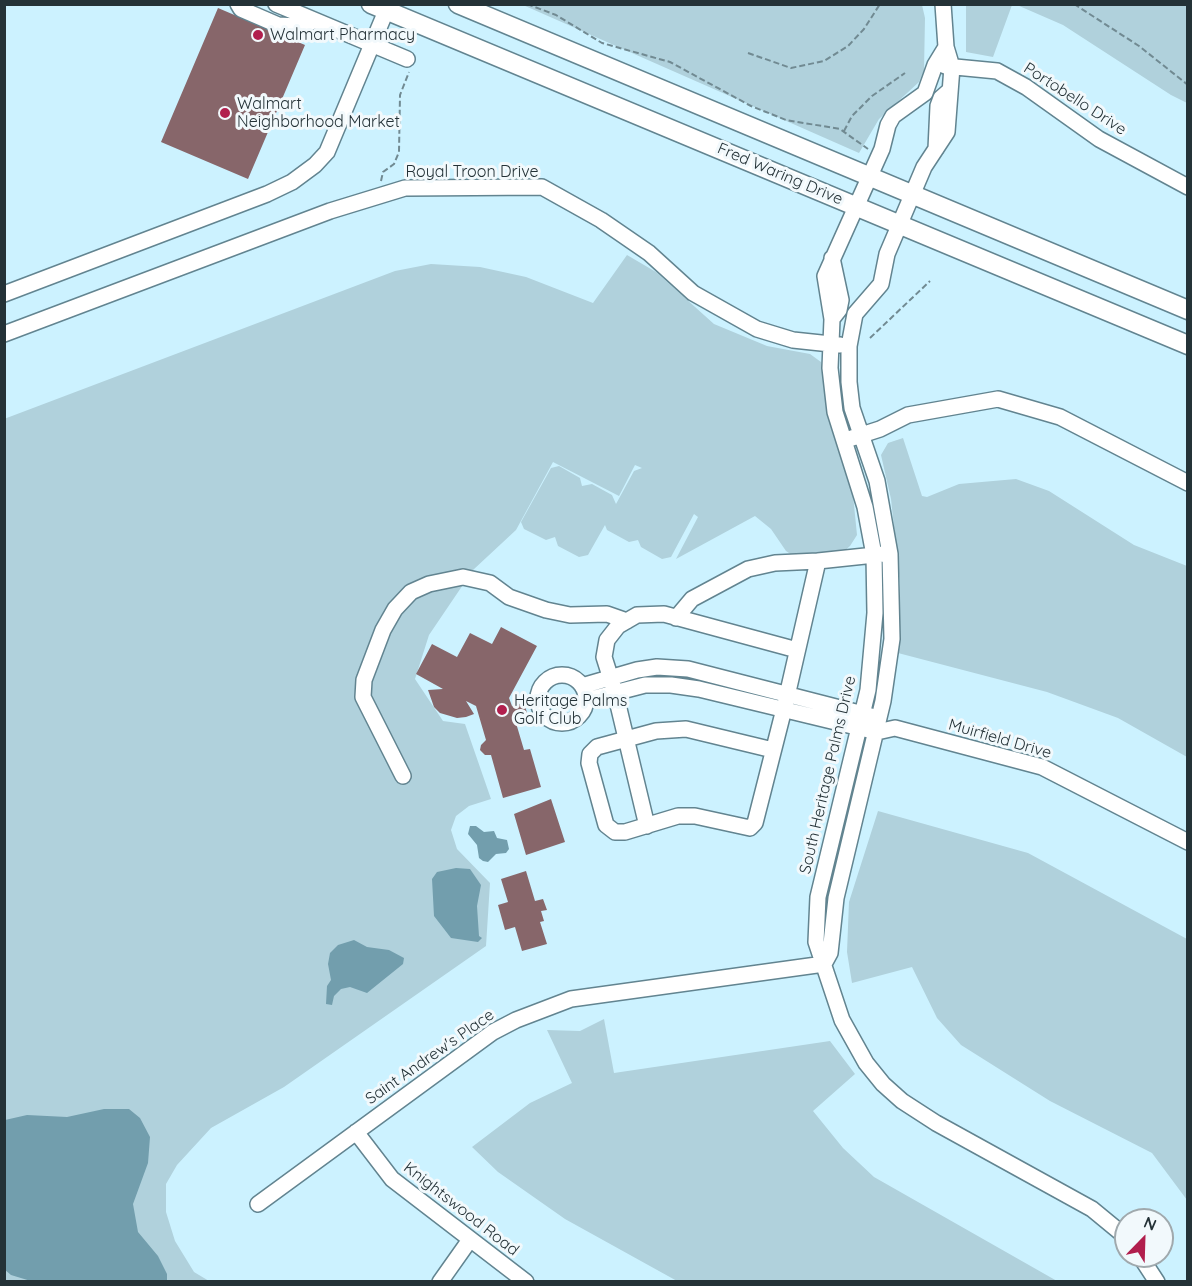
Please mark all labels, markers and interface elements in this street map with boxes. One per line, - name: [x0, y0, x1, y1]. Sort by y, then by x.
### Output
- place label: Walmart Pharmacy: [270, 25, 415, 45]
- marker: Walmart Pharmacy: [251, 28, 265, 42]
- street label: Portobello Drive: [1020, 59, 1130, 139]
- place label: Walmart Neighborhood Market: [237, 94, 400, 132]
- marker: Walmart Neighborhood Market: [218, 106, 232, 120]
- street label: Fred Waring Drive: [714, 139, 846, 209]
- street label: Royal Troon Drive: [405, 162, 539, 182]
- street label: South Heritage Palms Drive: [796, 674, 860, 876]
- place label: Heritage Palms Golf Club: [514, 691, 627, 729]
- marker: Heritage Palms Golf Club: [495, 703, 509, 717]
- street label: Muirfield Drive: [946, 715, 1054, 763]
- street label: Saint Andrew's Place: [362, 1005, 498, 1109]
- street label: Knightswood Road: [400, 1158, 522, 1260]
- north arrow: [1114, 1208, 1174, 1268]
- text: N: [1141, 1212, 1160, 1235]

